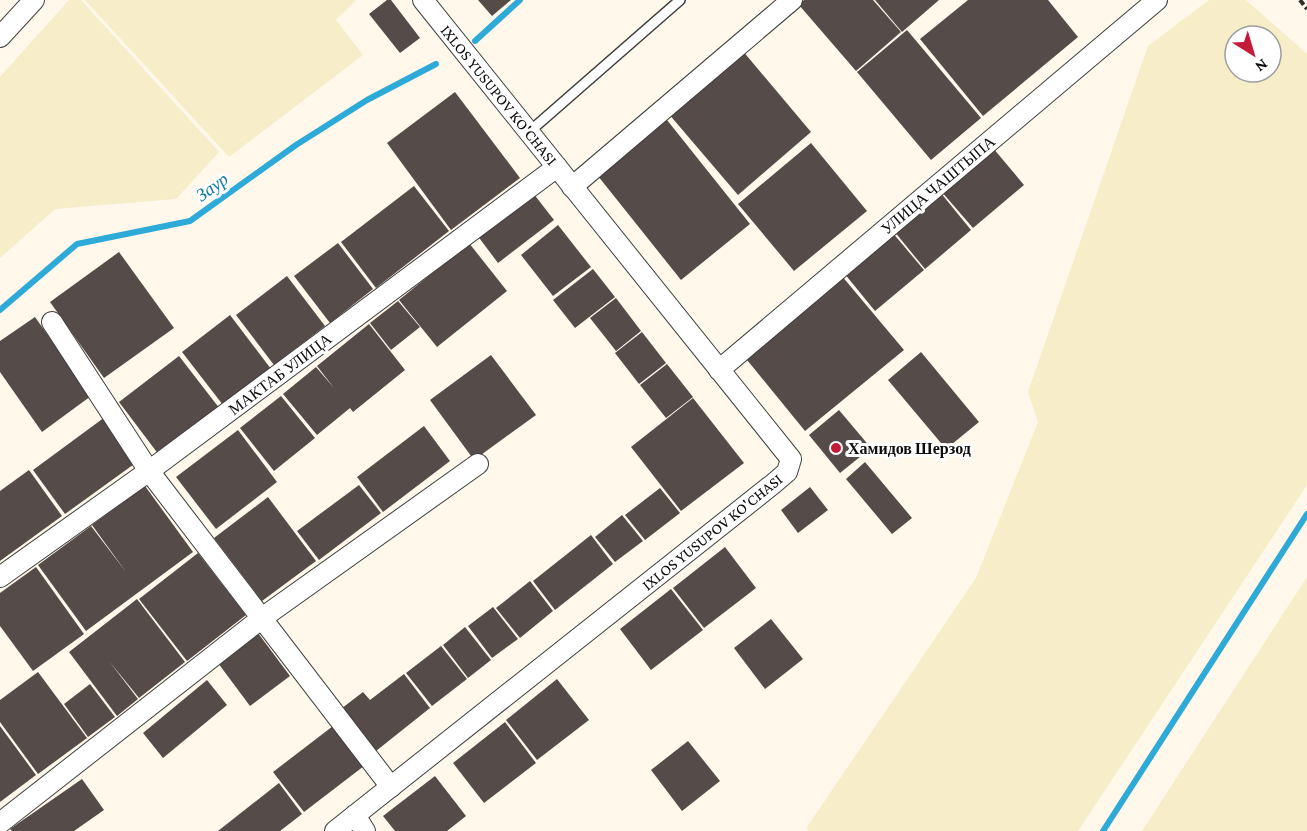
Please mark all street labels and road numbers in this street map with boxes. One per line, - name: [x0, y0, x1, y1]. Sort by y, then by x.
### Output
- street label: IXLOS YUSUPOV KO'CHASI: [437, 22, 561, 168]
- street label: УЛИЦА ЧАШТЫПА: [878, 132, 999, 238]
- street label: МАКТАБ УЛИЦА: [225, 330, 336, 419]
- street label: IXLOS YUSUPOV KO'CHASI: [639, 470, 785, 594]

